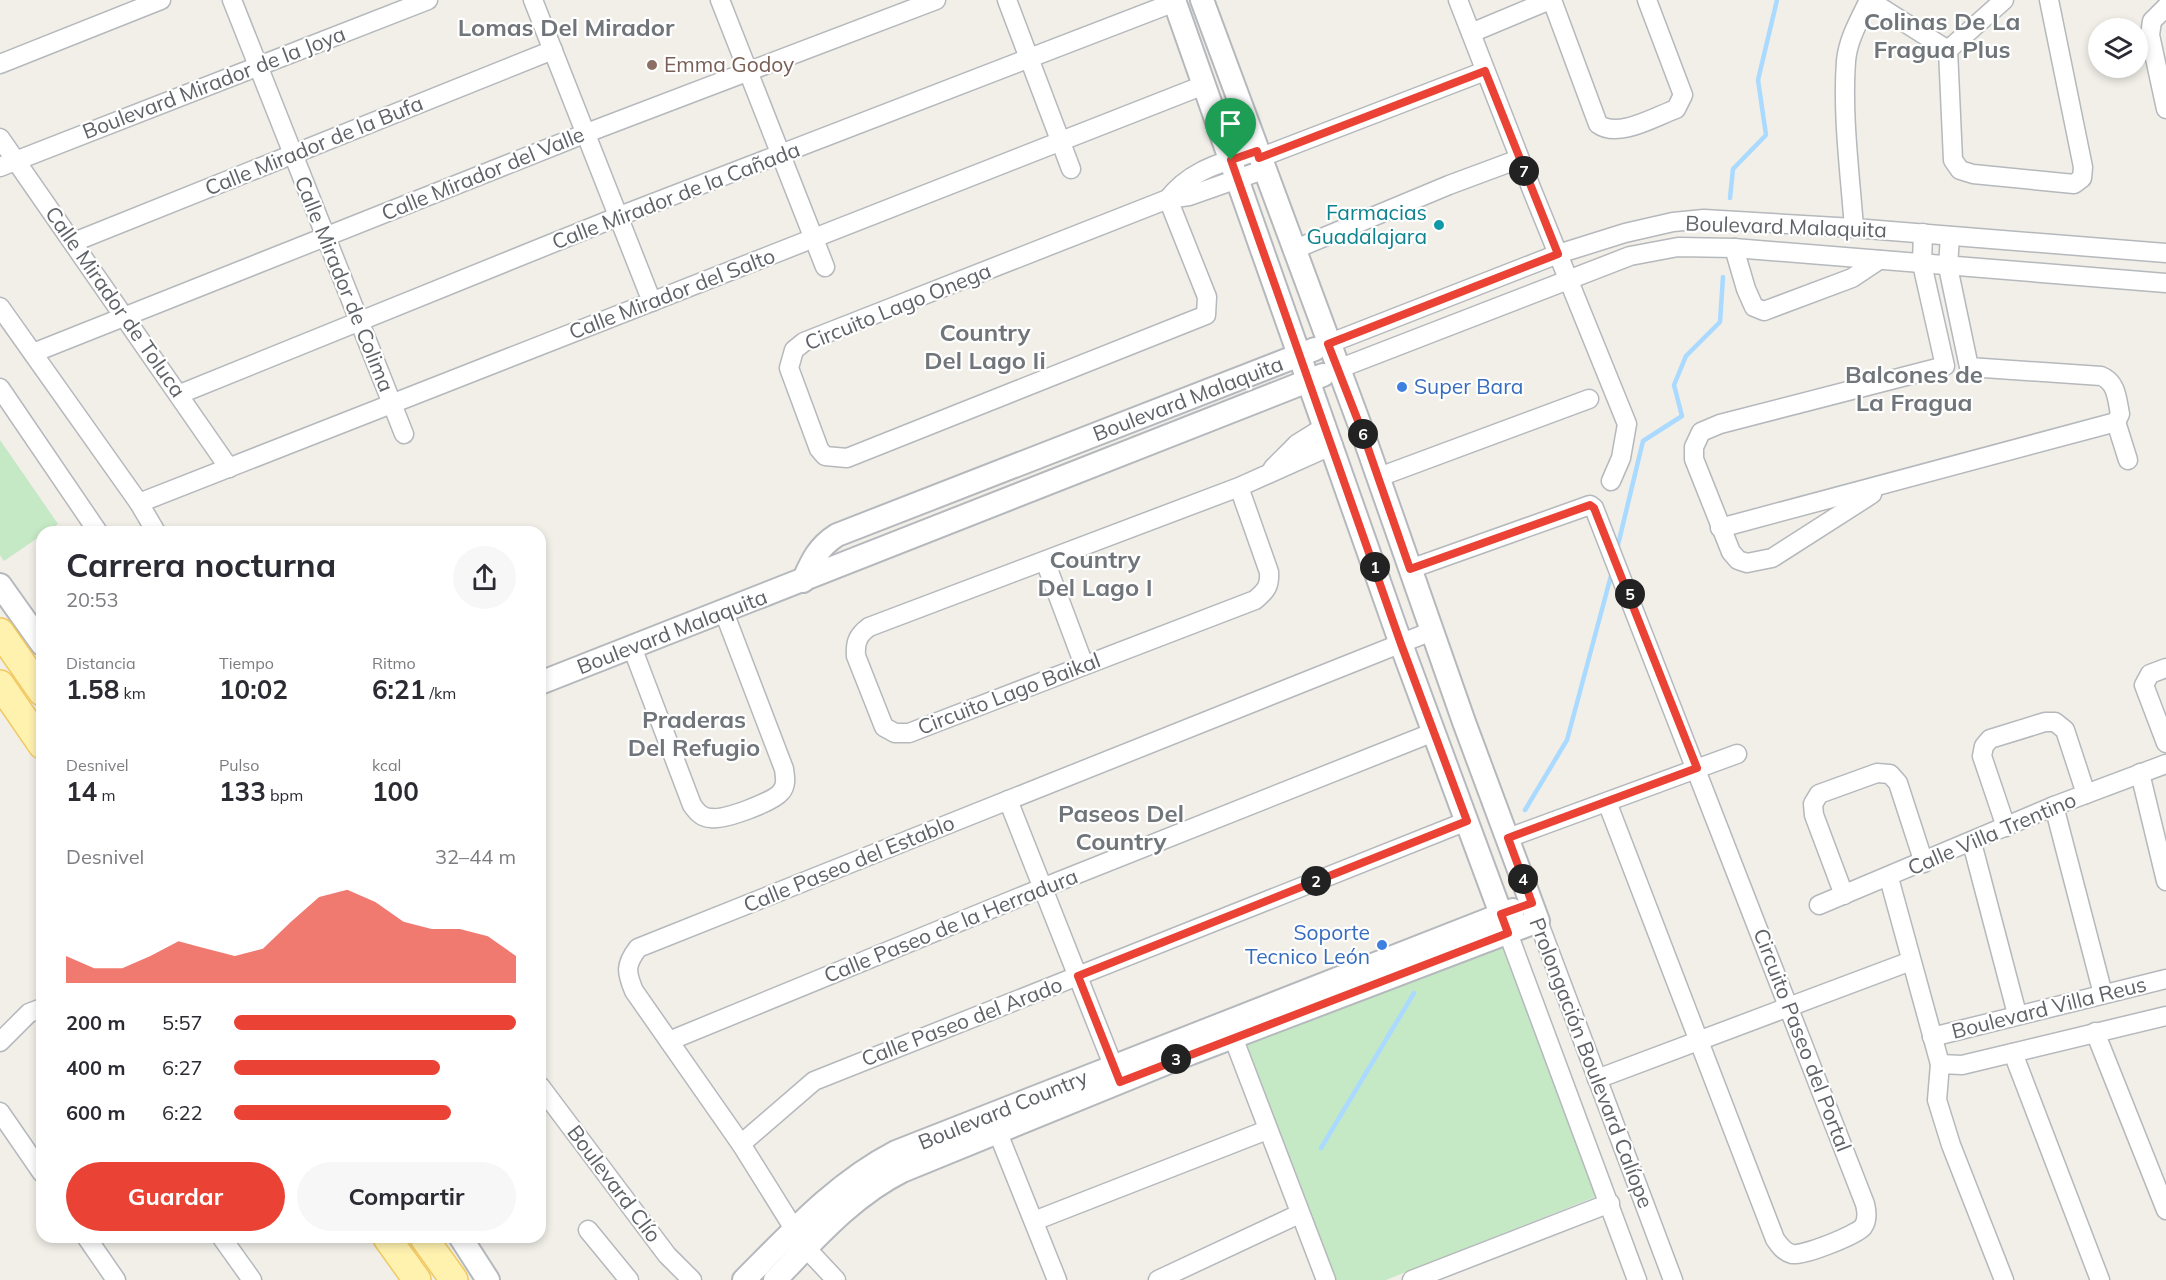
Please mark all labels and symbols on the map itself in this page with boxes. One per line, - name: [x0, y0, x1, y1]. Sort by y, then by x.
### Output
- district label: Colinas De La Fragua Plus: [1864, 6, 2020, 64]
- district label: Lomas Del Mirador: [458, 12, 675, 42]
- street label: Boulevard Mirador de la Joya: [79, 20, 349, 144]
- place label: Emma Godoy: [664, 51, 794, 77]
- marker: Emma Godoy: [645, 58, 659, 72]
- street label: Calle Mirador de la Bufa: [201, 89, 426, 201]
- pin: [1205, 98, 1256, 160]
- street label: Calle Mirador del Valle: [377, 121, 588, 226]
- street label: Calle Mirador de la Cañada: [548, 136, 803, 254]
- pin: 7: [1509, 156, 1539, 186]
- street label: Calle Mirador de Colima: [290, 172, 400, 395]
- place label: Farmacias Guadalajara: [1306, 199, 1427, 249]
- street label: Calle Mirador de Toluca: [40, 201, 192, 402]
- street label: Boulevard Malaquita: [1685, 209, 1887, 243]
- marker: Farmacias Guadalajara: [1432, 218, 1446, 232]
- street label: Calle Mirador del Salto: [565, 242, 778, 344]
- street label: Circuito Lago Onega: [801, 257, 995, 355]
- district label: Country Del Lago Ii: [924, 317, 1046, 375]
- street label: Boulevard Malaquita: [1089, 350, 1286, 446]
- district label: Balcones de La Fragua: [1845, 359, 1983, 417]
- place label: Super Bara: [1414, 373, 1523, 399]
- marker: Super Bara: [1395, 380, 1409, 394]
- pin: 6: [1348, 419, 1378, 449]
- district label: Country Del Lago I: [1037, 544, 1153, 602]
- pin: 1: [1360, 552, 1390, 582]
- pin: 5: [1615, 579, 1645, 609]
- street label: Boulevard Malaquita: [573, 583, 770, 679]
- street label: Circuito Lago Baikal: [914, 646, 1104, 740]
- district label: Praderas Del Refugio: [628, 704, 760, 762]
- street label: Calle Villa Trentino: [1904, 786, 2080, 880]
- district label: Paseos Del Country: [1058, 798, 1184, 856]
- street label: Calle Paseo del Establo: [739, 809, 958, 917]
- street label: Calle Paseo de la Herradura: [820, 862, 1081, 988]
- pin: 4: [1508, 864, 1538, 894]
- pin: 2: [1301, 866, 1331, 896]
- street label: Prolongación Boulevard Calíope: [1524, 914, 1659, 1212]
- place label: Soporte Tecnico León: [1245, 919, 1370, 969]
- street label: Circuito Paseo del Portal: [1748, 924, 1858, 1155]
- marker: Soporte Tecnico León: [1375, 938, 1389, 952]
- street label: Boulevard Villa Reus: [1949, 970, 2149, 1044]
- street label: Calle Paseo del Arado: [857, 971, 1066, 1071]
- pin: 3: [1161, 1044, 1191, 1074]
- street label: Boulevard Country: [914, 1063, 1091, 1155]
- street label: Boulevard Clío: [562, 1120, 667, 1247]

